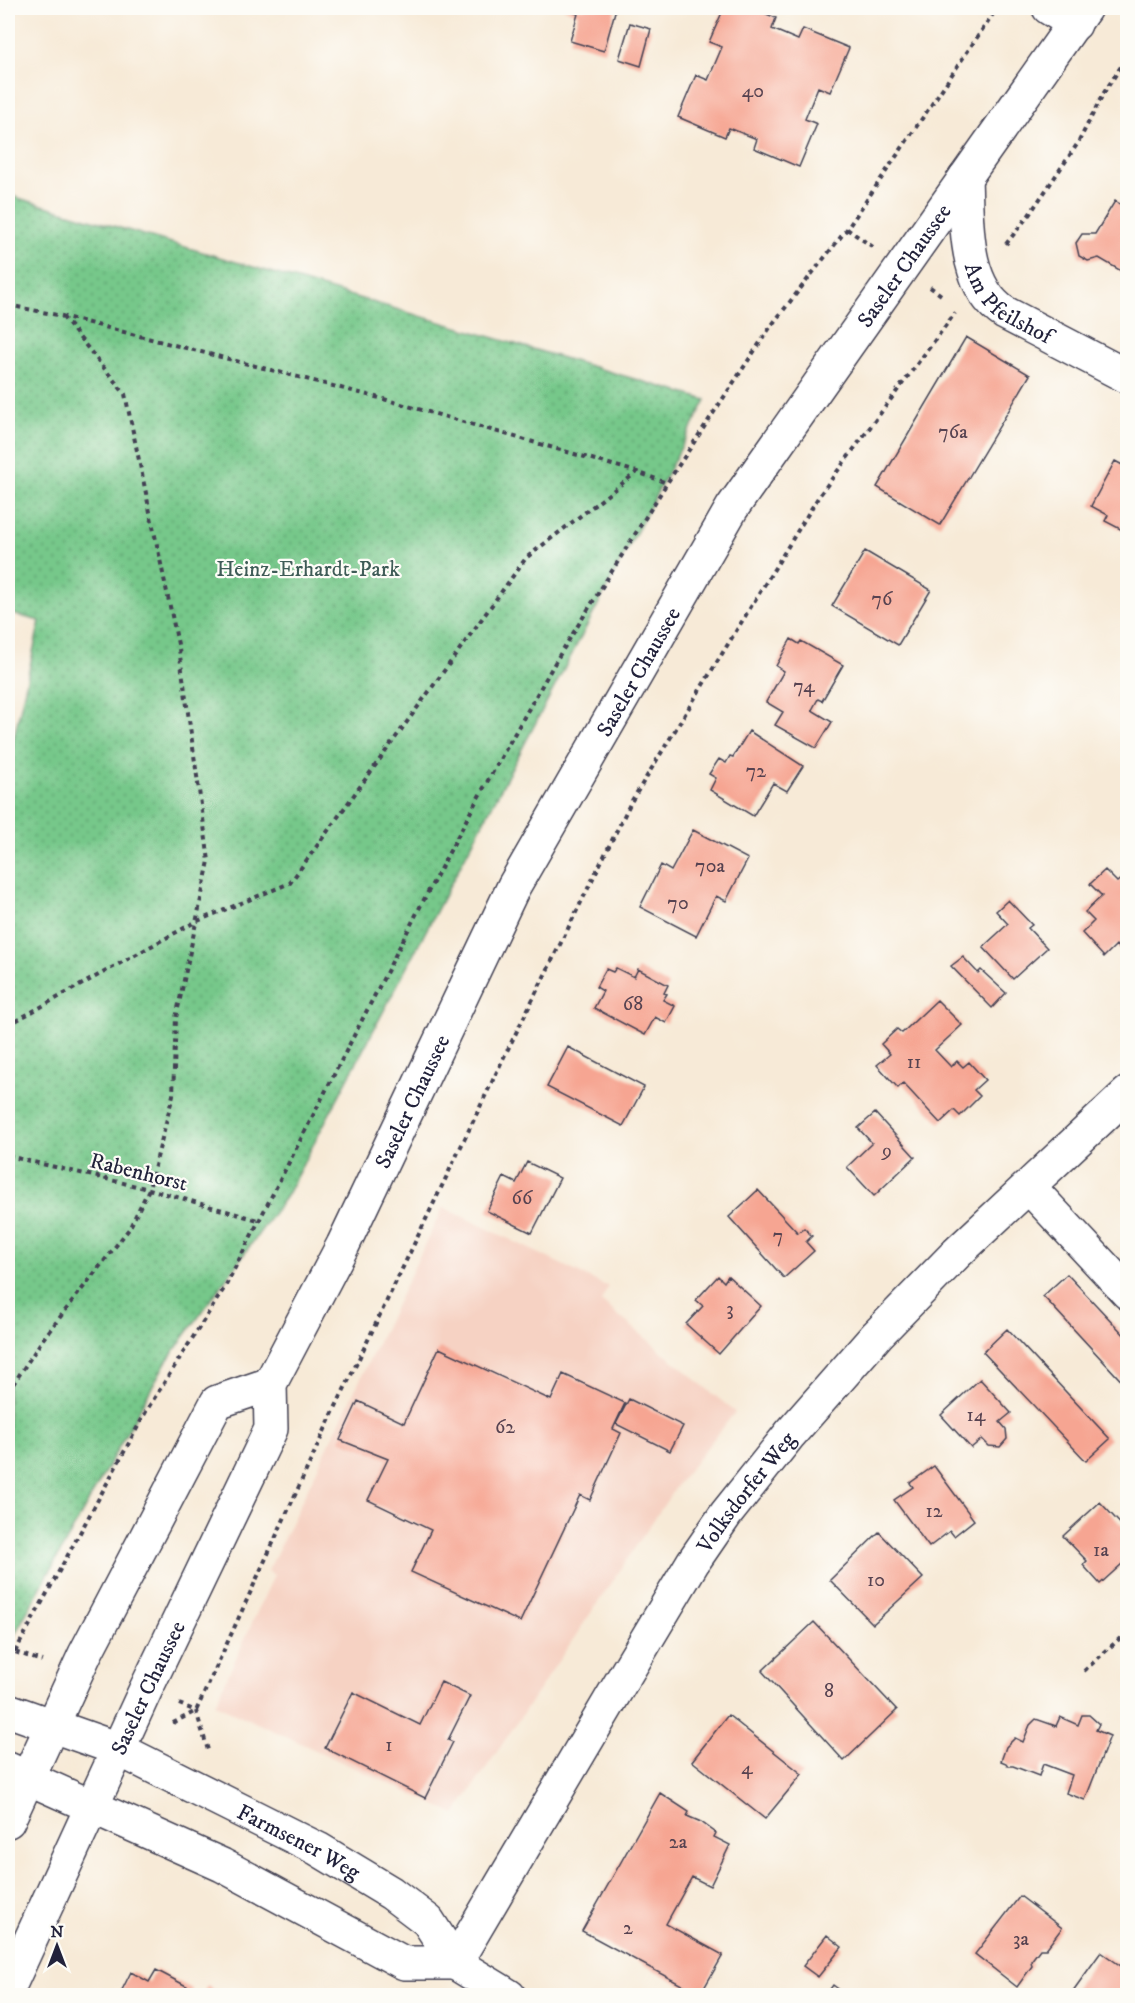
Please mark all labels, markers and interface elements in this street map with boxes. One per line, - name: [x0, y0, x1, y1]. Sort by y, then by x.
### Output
- house number: 40: [742, 79, 764, 104]
- street label: Saseler Chaussee: [852, 199, 958, 333]
- street label: Am Pfeilshof: [958, 260, 1060, 352]
- house number: 76a: [938, 420, 968, 445]
- park label: Heinz-Erhardt-Park: [216, 556, 400, 583]
- house number: 76: [872, 587, 893, 612]
- street label: Saseler Chaussee: [591, 603, 687, 742]
- house number: 74: [793, 674, 815, 699]
- house number: 72: [746, 759, 766, 784]
- house number: 70a: [695, 854, 725, 879]
- house number: 70: [667, 891, 689, 916]
- house number: 68: [623, 992, 643, 1017]
- street label: Saseler Chaussee: [369, 1031, 456, 1173]
- house number: 11: [907, 1050, 921, 1075]
- house number: 9: [881, 1139, 892, 1164]
- street label: Rabenhorst: [87, 1147, 190, 1198]
- house number: 66: [512, 1186, 533, 1211]
- house number: 7: [773, 1224, 783, 1249]
- house number: 3: [726, 1297, 734, 1322]
- house number: 14: [967, 1403, 986, 1428]
- house number: 62: [495, 1415, 515, 1440]
- street label: Volksdorfer Weg: [691, 1426, 802, 1559]
- house number: 12: [925, 1499, 943, 1524]
- house number: 1a: [1093, 1538, 1109, 1563]
- house number: 10: [867, 1568, 885, 1593]
- street label: Saseler Chaussee: [105, 1617, 192, 1760]
- house number: 8: [824, 1679, 834, 1704]
- house number: 1: [385, 1733, 393, 1758]
- house number: 4: [741, 1756, 753, 1781]
- street label: Farmsener Weg: [232, 1799, 365, 1887]
- house number: 2a: [669, 1830, 688, 1855]
- north arrow: [27, 1916, 87, 1976]
- house number: 2: [623, 1916, 633, 1941]
- text: N: [50, 1922, 64, 1942]
- house number: 3a: [1013, 1927, 1029, 1952]

